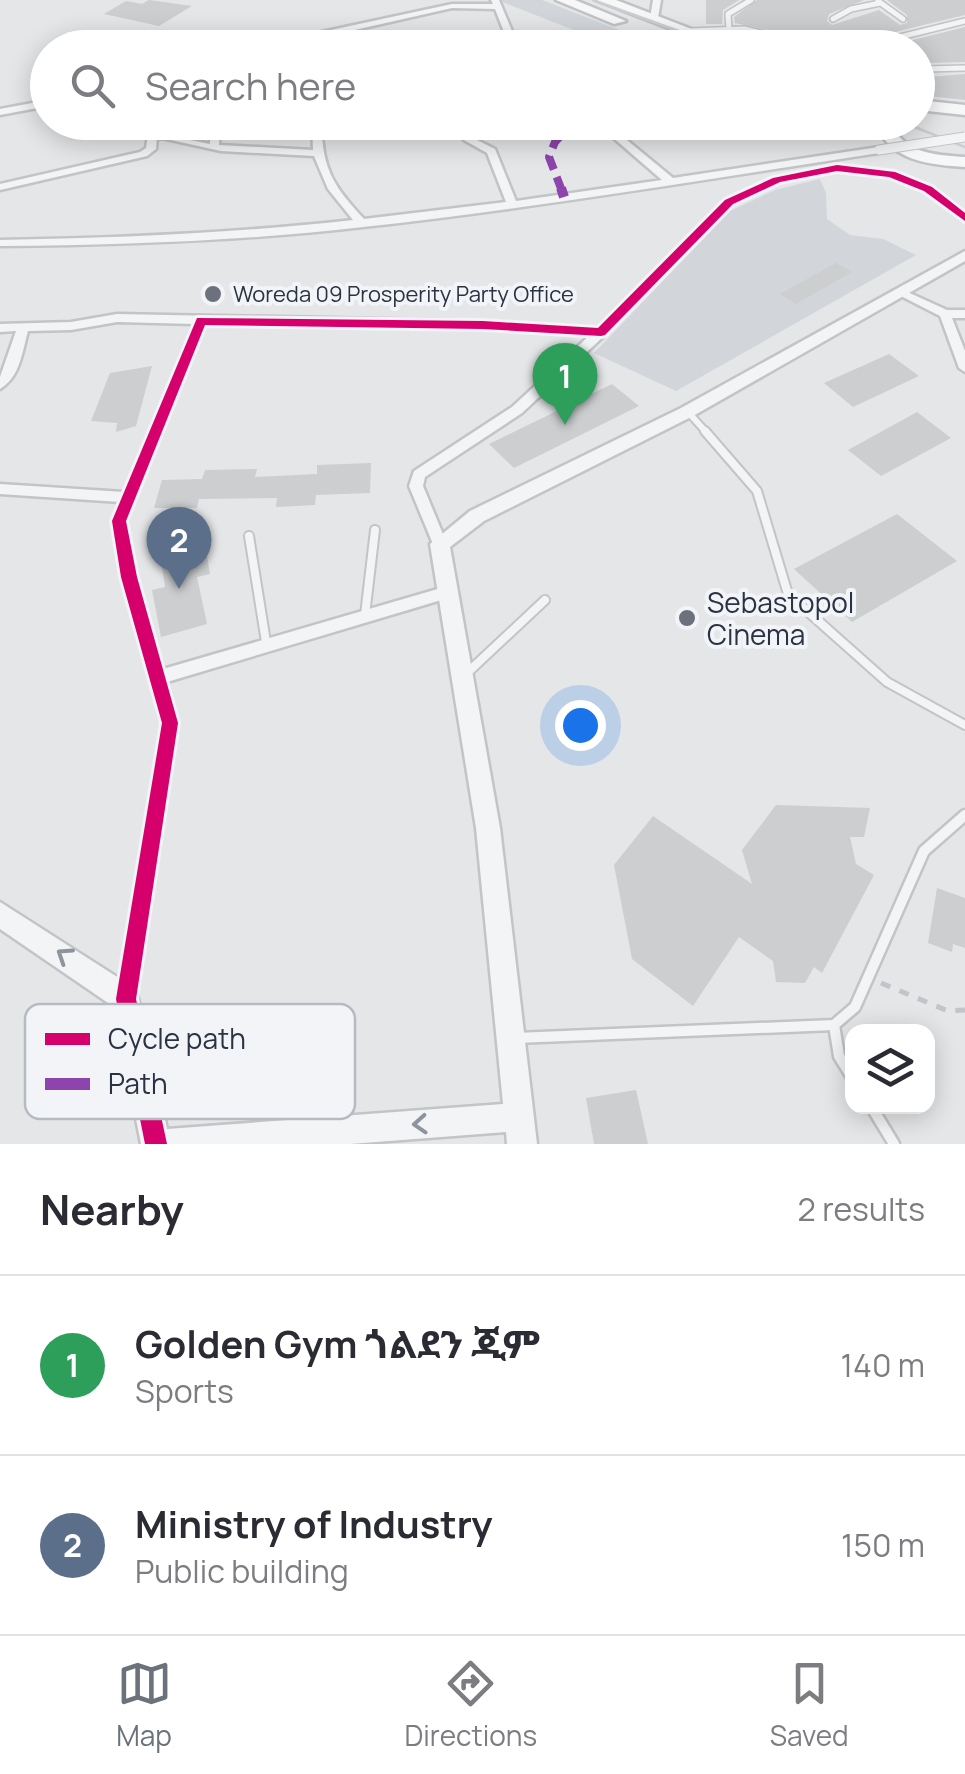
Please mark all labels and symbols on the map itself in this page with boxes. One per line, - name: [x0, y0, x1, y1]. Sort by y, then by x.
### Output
- place label: Woreda 09 Prosperity Party Office: [233, 279, 574, 309]
- marker: Woreda 09 Prosperity Party Office: [202, 283, 224, 305]
- pin: 1: [532, 342, 598, 425]
- pin: 2: [146, 506, 212, 589]
- place label: Sebastopol Cinema: [707, 583, 854, 653]
- marker: Sebastopol Cinema: [676, 607, 698, 629]
- your location: [555, 700, 606, 751]
- one-way arrow: [57, 948, 75, 967]
- legend: [25, 1004, 355, 1119]
- text: Cycle path: [108, 1019, 246, 1057]
- text: Path: [108, 1064, 168, 1102]
- one-way arrow: [411, 1113, 427, 1135]

